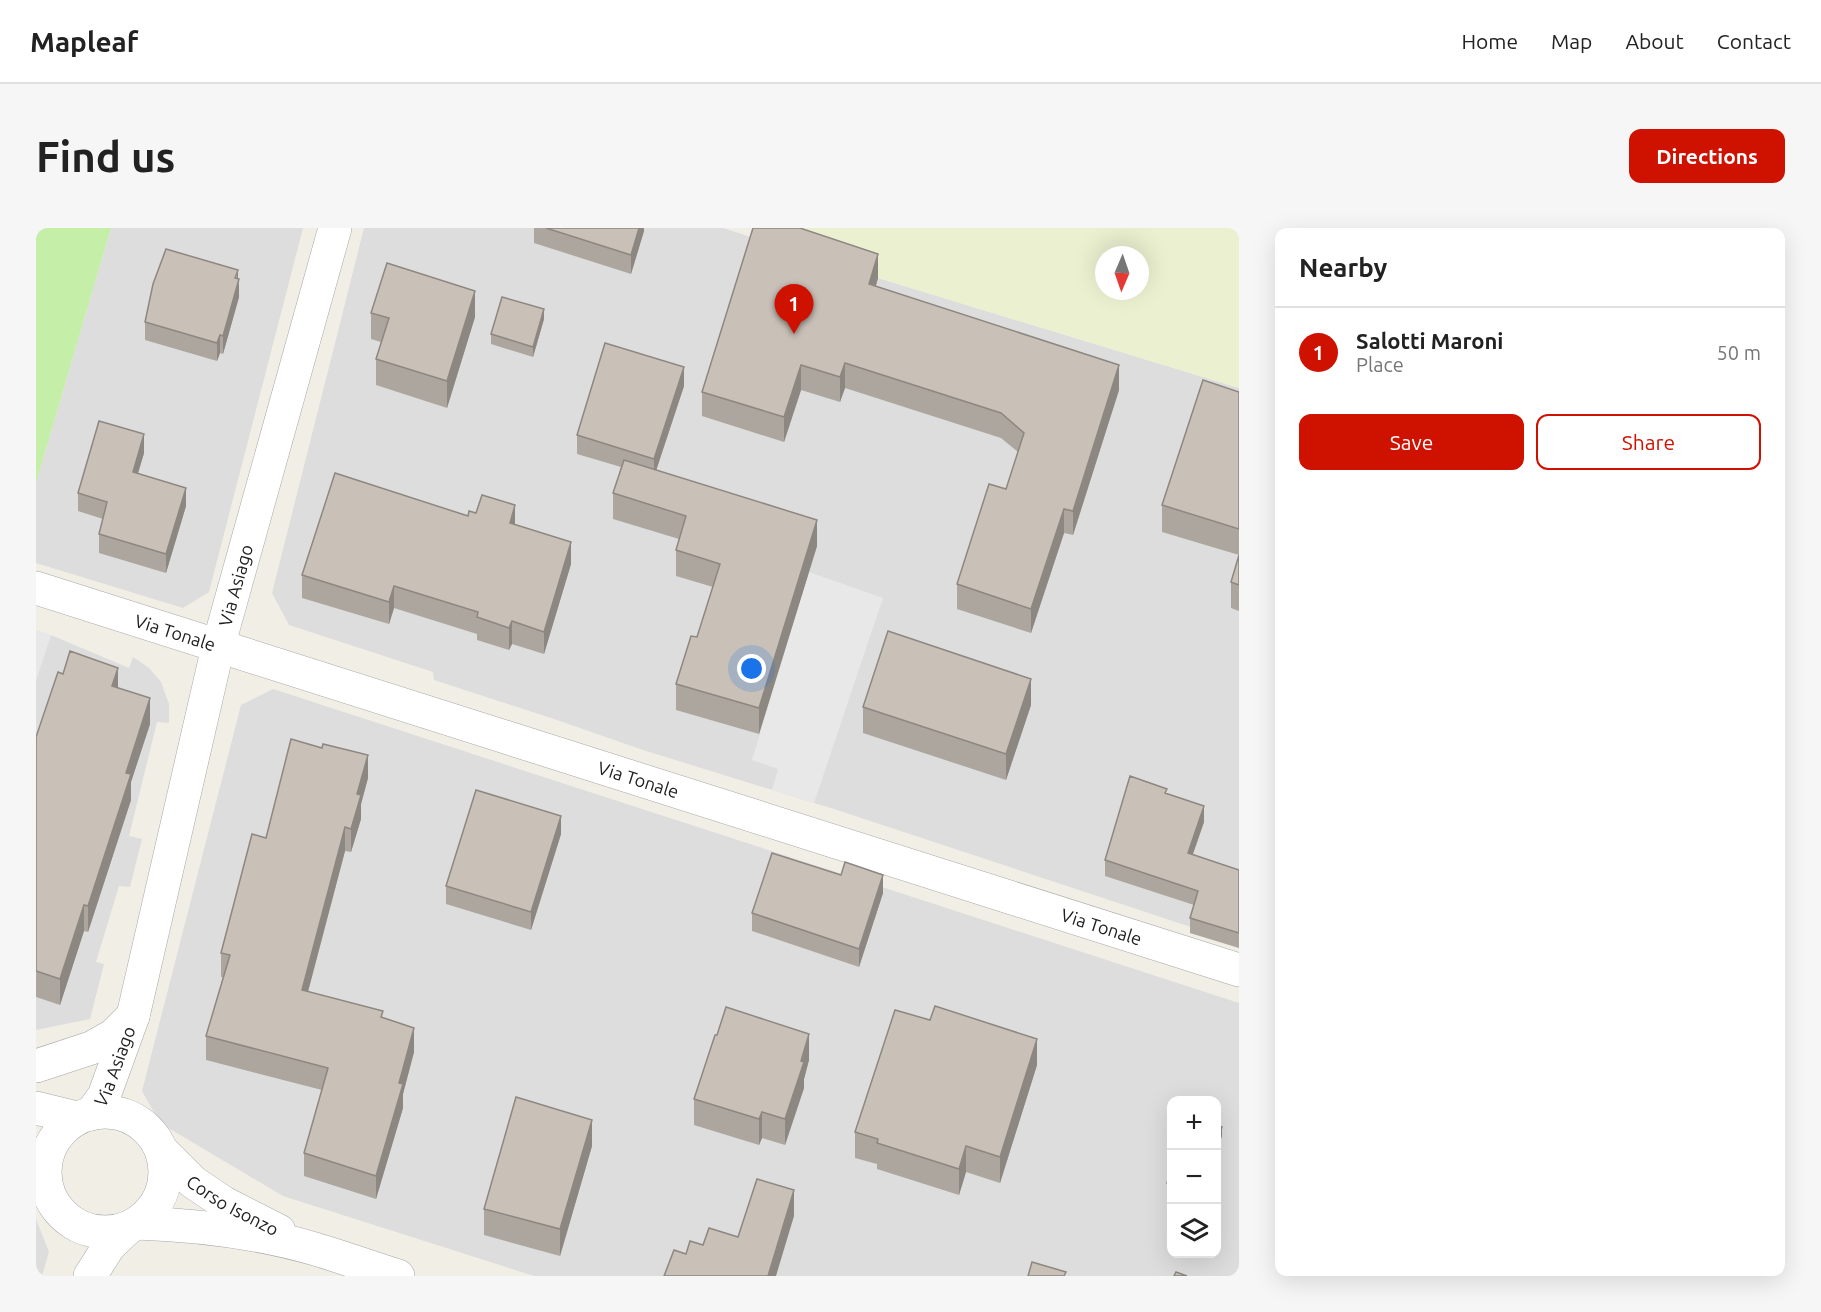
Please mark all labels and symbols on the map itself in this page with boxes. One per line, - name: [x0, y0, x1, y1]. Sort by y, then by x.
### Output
- north arrow: [1095, 246, 1149, 300]
- pin: 1: [774, 285, 813, 334]
- street label: Via Asiago: [214, 542, 256, 628]
- street label: Via Tonale: [132, 610, 218, 654]
- your location: [737, 654, 766, 683]
- street label: Via Tonale: [595, 757, 681, 801]
- street label: Via Tonale: [1059, 904, 1144, 949]
- street label: Via Asiago: [90, 1023, 139, 1110]
- street label: Corso Isonzo: [183, 1171, 282, 1239]

